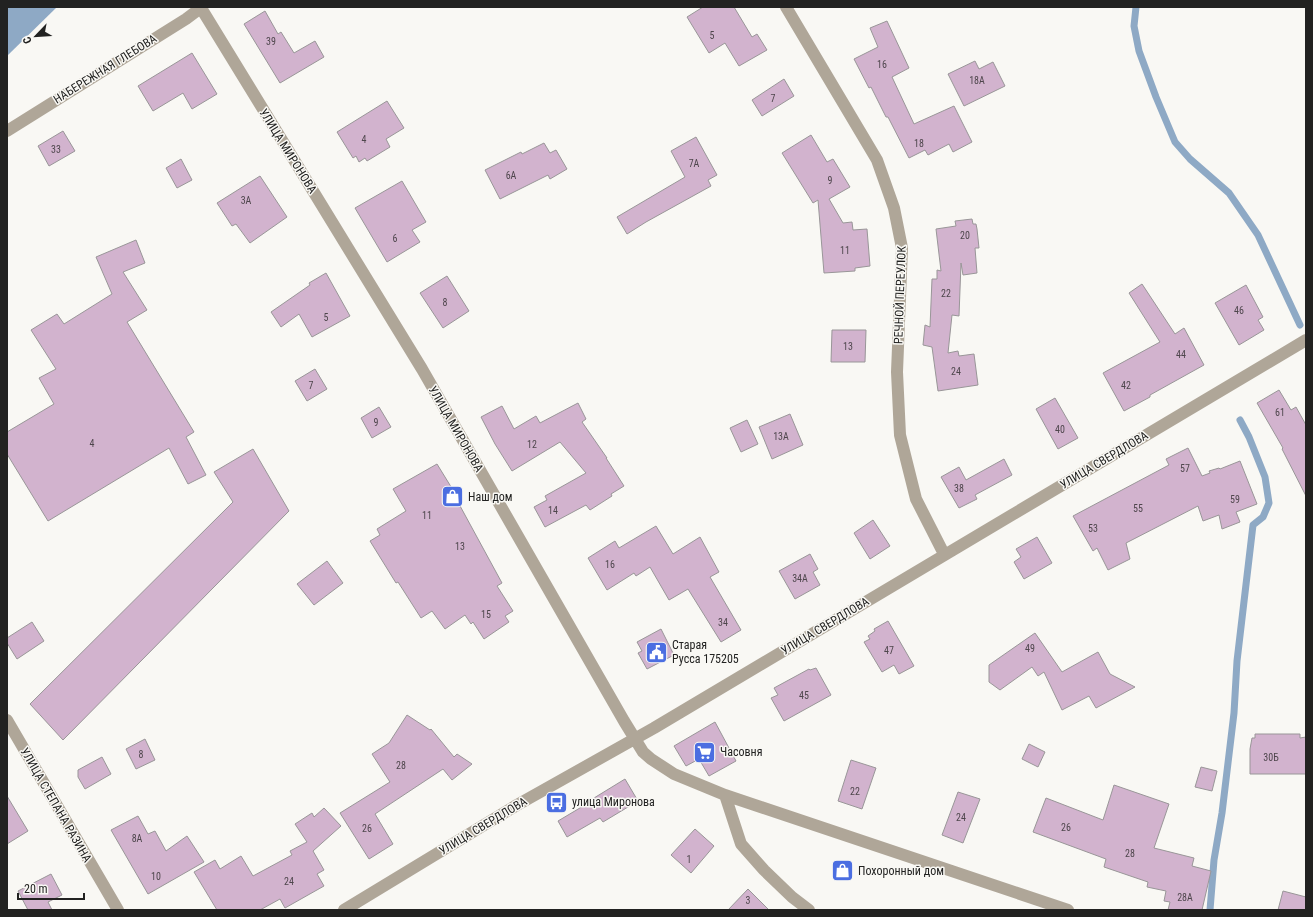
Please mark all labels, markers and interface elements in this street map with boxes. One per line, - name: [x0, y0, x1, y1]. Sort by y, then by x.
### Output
- north arrow: [16, 16, 56, 56]
- house number: 5: [710, 30, 715, 41]
- street label: НАБЕРЕЖНАЯ ГЛЕБОВА: [51, 32, 159, 106]
- text: С: [20, 34, 35, 46]
- house number: 39: [266, 36, 276, 47]
- house number: 16: [877, 59, 887, 70]
- house number: 18А: [969, 75, 985, 86]
- house number: 7: [771, 93, 776, 104]
- street label: УЛИЦА МИРОНОВА: [256, 106, 320, 196]
- house number: 4: [362, 134, 367, 145]
- house number: 18: [914, 138, 924, 149]
- house number: 33: [51, 144, 61, 155]
- house number: 7А: [689, 158, 700, 169]
- house number: 6А: [506, 170, 517, 181]
- house number: 9: [828, 175, 833, 186]
- house number: 3А: [241, 195, 252, 206]
- house number: 20: [960, 230, 970, 241]
- house number: 6: [393, 233, 398, 244]
- house number: 11: [840, 245, 850, 256]
- street label: РЕЧНОЙ ПЕРЕУЛОК: [890, 245, 909, 344]
- house number: 22: [941, 288, 951, 299]
- house number: 8: [443, 297, 448, 308]
- house number: 46: [1234, 305, 1244, 316]
- house number: 5: [324, 312, 329, 323]
- house number: 13: [843, 341, 853, 352]
- house number: 44: [1176, 349, 1186, 360]
- house number: 24: [951, 366, 961, 377]
- house number: 7: [309, 380, 314, 391]
- house number: 42: [1121, 380, 1131, 391]
- street label: УЛИЦА МИРОНОВА: [426, 383, 486, 475]
- house number: 61: [1275, 407, 1285, 418]
- house number: 9: [374, 417, 379, 428]
- house number: 40: [1055, 424, 1065, 435]
- street label: УЛИЦА СВЕРДЛОВА: [1058, 428, 1151, 492]
- house number: 13А: [773, 431, 789, 442]
- house number: 4: [90, 438, 95, 449]
- house number: 12: [527, 439, 537, 450]
- house number: 57: [1180, 463, 1190, 474]
- house number: 38: [954, 483, 964, 494]
- shop icon: Наш дом: [439, 484, 465, 510]
- place label: Наш дом: [468, 490, 513, 504]
- house number: 59: [1230, 494, 1240, 505]
- house number: 55: [1133, 503, 1143, 514]
- house number: 14: [548, 505, 558, 516]
- house number: 11: [422, 510, 432, 521]
- house number: 53: [1088, 523, 1098, 534]
- house number: 13: [455, 541, 465, 552]
- house number: 16: [605, 559, 615, 570]
- house number: 34А: [792, 573, 808, 584]
- street label: УЛИЦА СВЕРДЛОВА: [779, 594, 872, 658]
- house number: 15: [481, 609, 491, 620]
- house number: 34: [718, 617, 728, 628]
- place label: Старая Русса 175205: [672, 638, 739, 666]
- public building icon: Старая Русса 175205: [643, 639, 669, 665]
- house number: 49: [1025, 643, 1035, 654]
- house number: 47: [884, 645, 894, 656]
- house number: 45: [799, 690, 809, 701]
- supermarket icon: Часовня: [692, 739, 718, 765]
- street label: УЛИЦА СТЕПАНА РАЗИНА: [17, 745, 95, 865]
- place label: Часовня: [720, 745, 762, 759]
- house number: 8: [139, 749, 144, 760]
- house number: 30Б: [1263, 752, 1279, 763]
- house number: 28: [396, 760, 406, 771]
- house number: 22: [850, 786, 860, 797]
- bus stop icon: улица Миронова: [543, 789, 569, 815]
- street label: УЛИЦА СВЕРДЛОВА: [437, 794, 530, 858]
- place label: улица Миронова: [572, 795, 655, 809]
- house number: 24: [956, 812, 966, 823]
- house number: 26: [1061, 822, 1071, 833]
- house number: 26: [362, 823, 372, 834]
- house number: 8А: [132, 833, 143, 844]
- house number: 28: [1125, 848, 1135, 859]
- house number: 1: [687, 854, 691, 865]
- shop icon: Похоронный дом: [829, 858, 855, 884]
- place label: Похоронный дом: [858, 864, 944, 878]
- house number: 10: [151, 871, 161, 882]
- scale bar: [18, 875, 84, 901]
- house number: 24: [284, 876, 294, 887]
- text: 20 m: [24, 882, 48, 896]
- house number: 28А: [1177, 892, 1193, 903]
- house number: 3: [746, 895, 751, 906]

